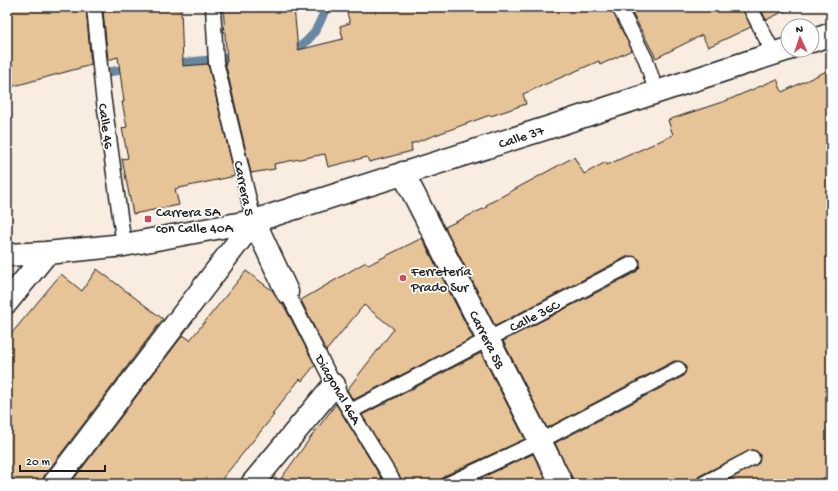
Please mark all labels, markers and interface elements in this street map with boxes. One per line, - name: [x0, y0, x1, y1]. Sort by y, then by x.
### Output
- north arrow: [780, 18, 820, 58]
- text: N: [796, 24, 803, 36]
- street label: Calle 46: [93, 102, 116, 151]
- street label: Calle 37: [497, 123, 547, 154]
- street label: Carrera 5: [228, 159, 257, 218]
- place label: Carrera 5A con Calle 40A: [156, 205, 234, 238]
- marker: Carrera 5A con Calle 40A: [143, 214, 153, 224]
- place label: Ferretería Prado Sur: [410, 264, 472, 297]
- marker: Ferretería Prado Sur: [398, 273, 408, 283]
- street label: Calle 36C: [507, 297, 564, 337]
- street label: Carrera 5B: [464, 308, 508, 373]
- street label: Diagonal 46A: [309, 351, 364, 429]
- scale bar: [20, 447, 105, 473]
- text: 20 m: [26, 456, 51, 470]

